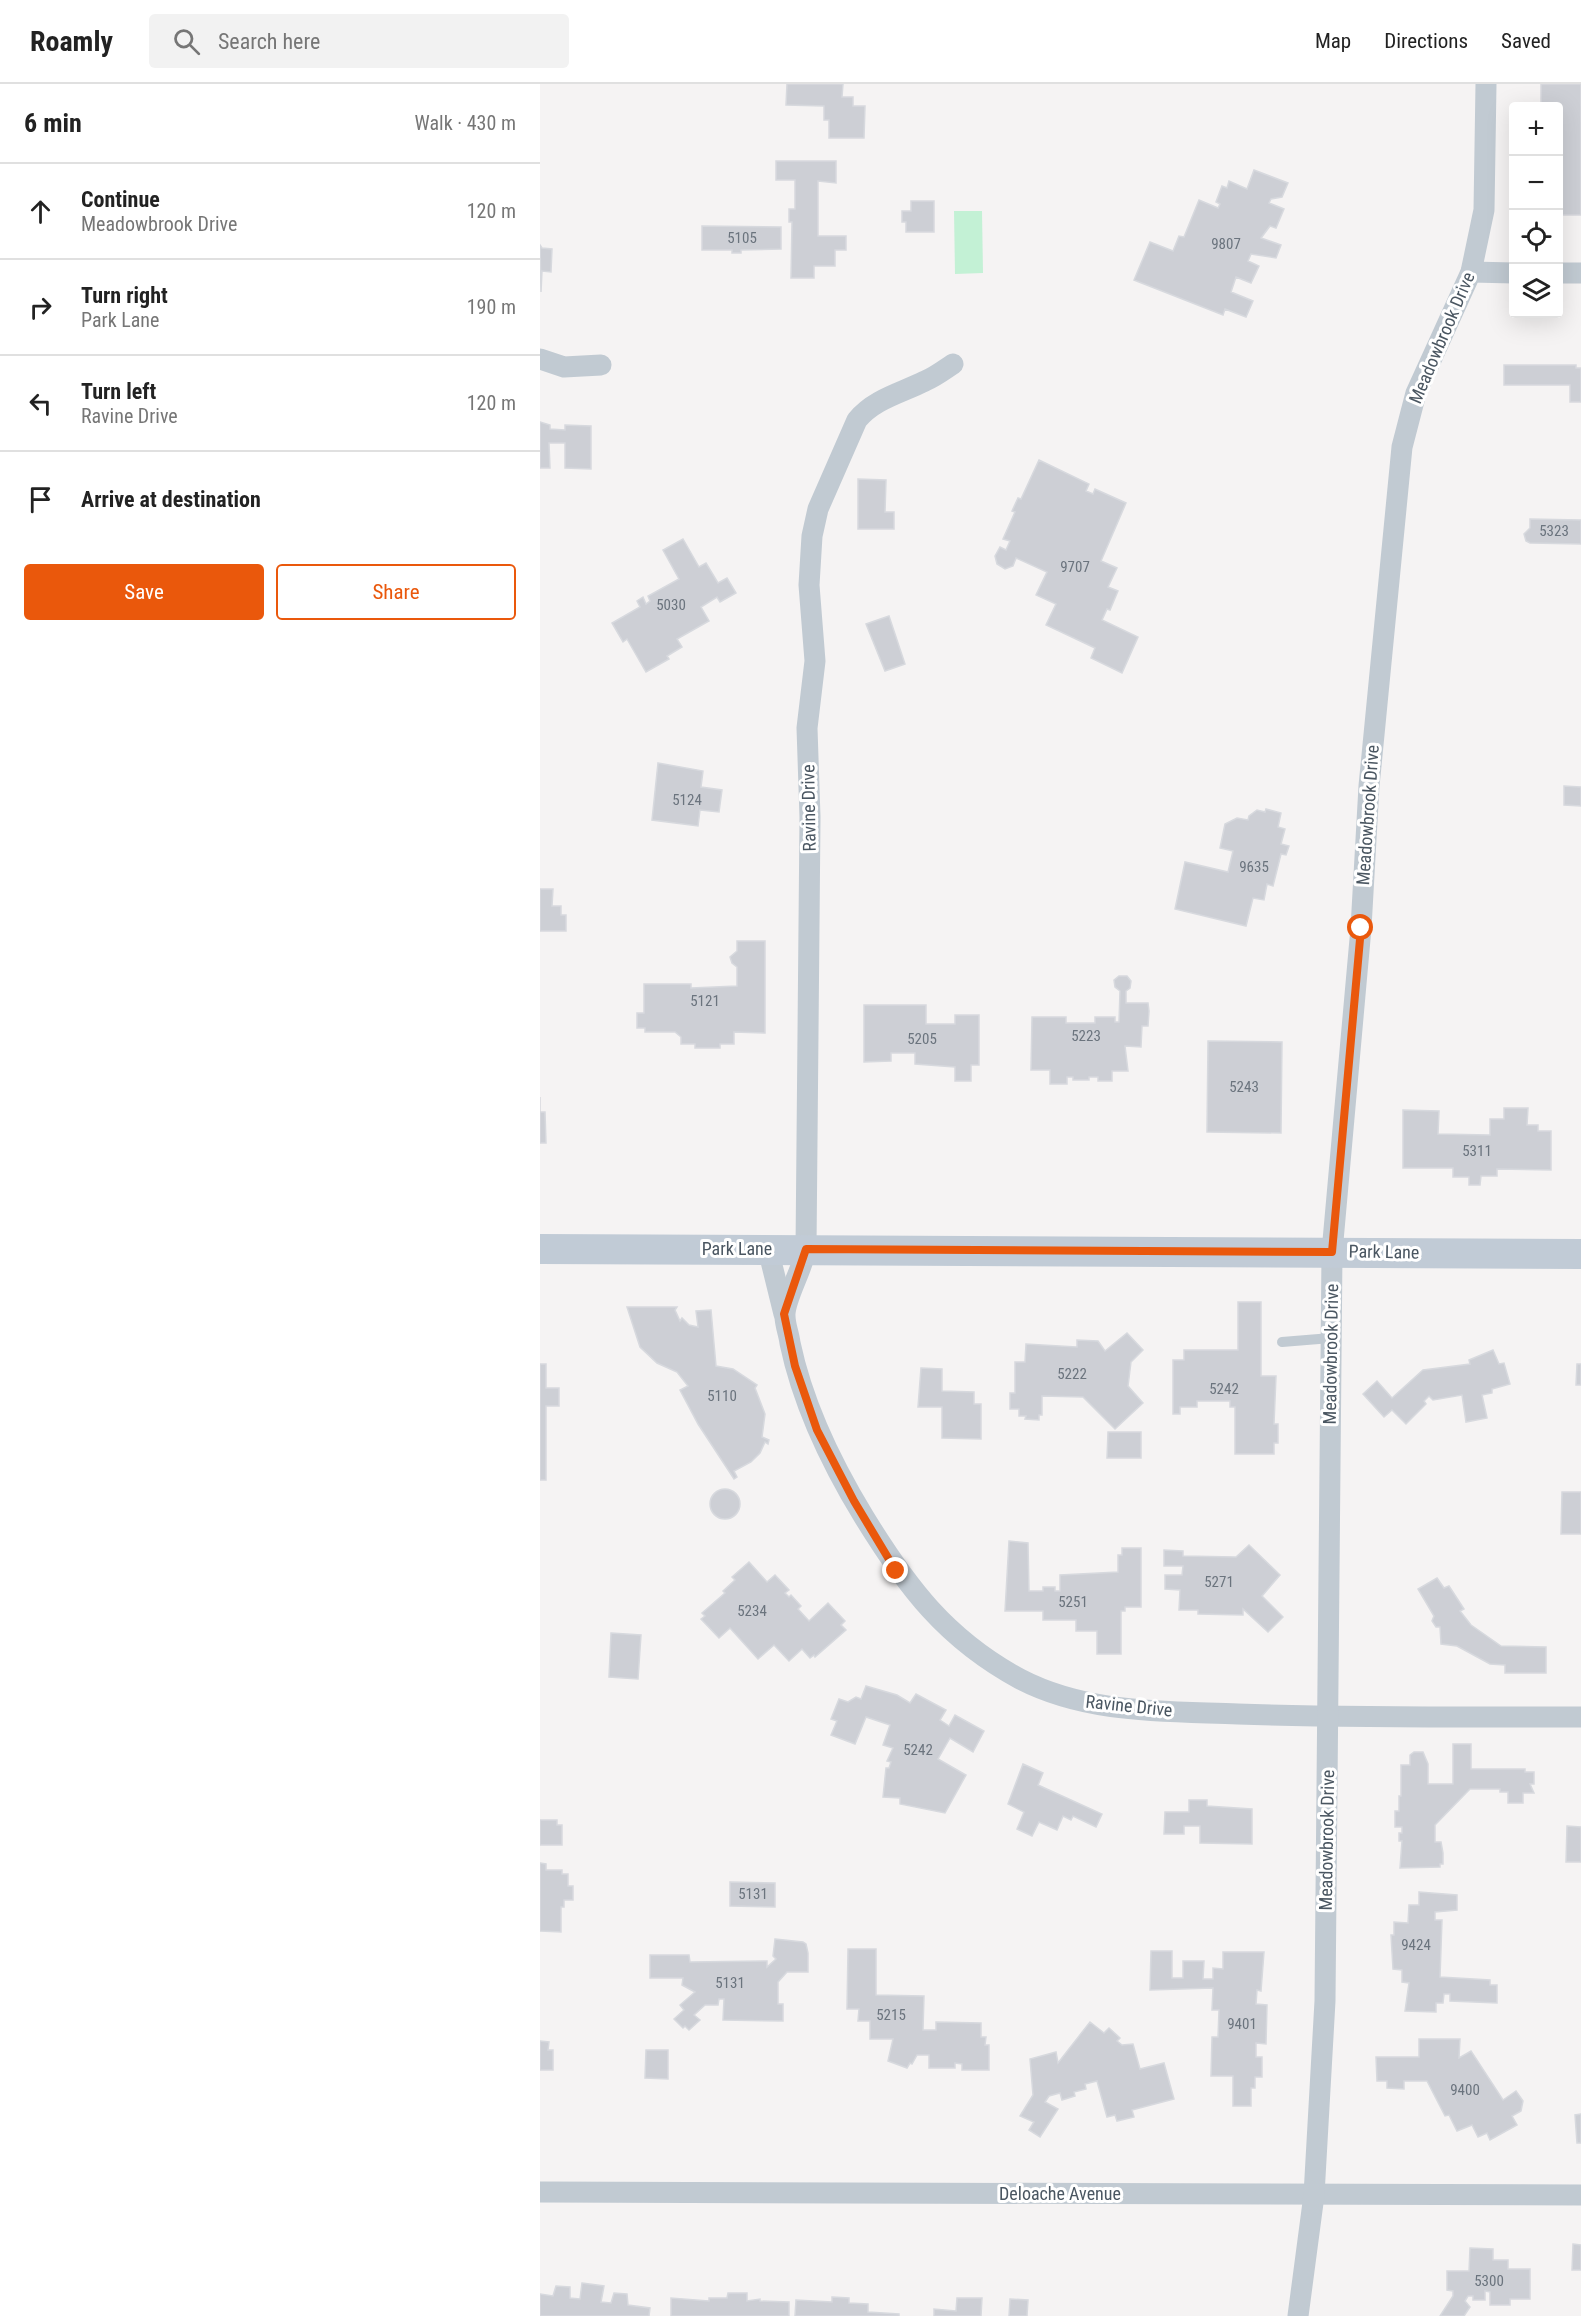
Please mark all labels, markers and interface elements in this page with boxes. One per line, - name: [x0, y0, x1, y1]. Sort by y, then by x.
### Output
- search box: [149, 14, 569, 68]
- text: Roamly: [30, 25, 113, 58]
- icon: search: [170, 25, 203, 58]
- text: Search here: [218, 29, 320, 54]
- text: Map: [1315, 29, 1351, 53]
- text: Directions: [1384, 29, 1468, 53]
- text: Saved: [1501, 29, 1551, 53]
- map controls: [1509, 102, 1563, 318]
- button: +: [1509, 102, 1563, 156]
- text: 6 min: [24, 108, 82, 138]
- text: Walk · 430 m: [415, 111, 516, 135]
- button: −: [1509, 156, 1563, 210]
- text: Continue: [81, 187, 160, 212]
- icon: ahead: [24, 195, 57, 228]
- text: 120 m: [467, 199, 516, 223]
- button: locate: [1509, 210, 1563, 264]
- text: Meadowbrook Drive: [81, 212, 237, 236]
- house number: 5105: [727, 229, 757, 247]
- house number: 9807: [1211, 235, 1241, 253]
- button: layers: [1509, 264, 1563, 318]
- street label: Meadowbrook Drive: [1404, 269, 1479, 407]
- text: Turn right: [81, 283, 168, 308]
- icon: right: [24, 291, 57, 324]
- text: 190 m: [467, 295, 516, 319]
- text: Park Lane: [81, 308, 159, 332]
- text: Turn left: [81, 379, 156, 404]
- icon: left: [24, 387, 57, 420]
- text: 120 m: [467, 391, 516, 415]
- text: Ravine Drive: [81, 404, 178, 428]
- icon: arrive: [24, 483, 57, 516]
- text: Arrive at destination: [81, 487, 261, 512]
- house number: 5323: [1539, 522, 1569, 540]
- house number: 9707: [1060, 558, 1090, 576]
- button: Save: [24, 564, 264, 620]
- button: Share: [276, 564, 516, 620]
- house number: 5030: [656, 596, 686, 614]
- street label: Meadowbrook Drive: [1352, 744, 1383, 886]
- street label: Ravine Drive: [797, 764, 820, 852]
- house number: 5124: [672, 791, 702, 809]
- house number: 9635: [1239, 858, 1269, 876]
- route start: [1347, 914, 1373, 940]
- house number: 5121: [690, 992, 720, 1010]
- house number: 5223: [1071, 1027, 1101, 1045]
- house number: 5205: [907, 1030, 937, 1048]
- house number: 5243: [1229, 1078, 1259, 1096]
- house number: 5311: [1462, 1142, 1492, 1160]
- street label: Park Lane: [702, 1238, 772, 1259]
- street label: Park Lane: [1349, 1240, 1419, 1263]
- street label: Meadowbrook Drive: [1319, 1283, 1342, 1425]
- house number: 5222: [1057, 1365, 1087, 1383]
- house number: 5242: [1209, 1380, 1239, 1398]
- house number: 5110: [707, 1387, 737, 1405]
- route end: [882, 1557, 908, 1583]
- house number: 5271: [1204, 1573, 1234, 1591]
- house number: 5251: [1058, 1593, 1088, 1611]
- house number: 5234: [737, 1602, 767, 1620]
- street label: Ravine Drive: [1085, 1691, 1173, 1720]
- house number: 5242: [903, 1741, 933, 1759]
- street label: Meadowbrook Drive: [1315, 1769, 1338, 1911]
- house number: 5131: [738, 1885, 768, 1903]
- house number: 9424: [1401, 1936, 1431, 1954]
- house number: 5131: [715, 1974, 745, 1992]
- house number: 5215: [876, 2006, 906, 2024]
- house number: 9401: [1227, 2015, 1257, 2033]
- house number: 9400: [1450, 2081, 1480, 2099]
- street label: Deloache Avenue: [999, 2183, 1121, 2204]
- house number: 5300: [1474, 2272, 1504, 2290]

